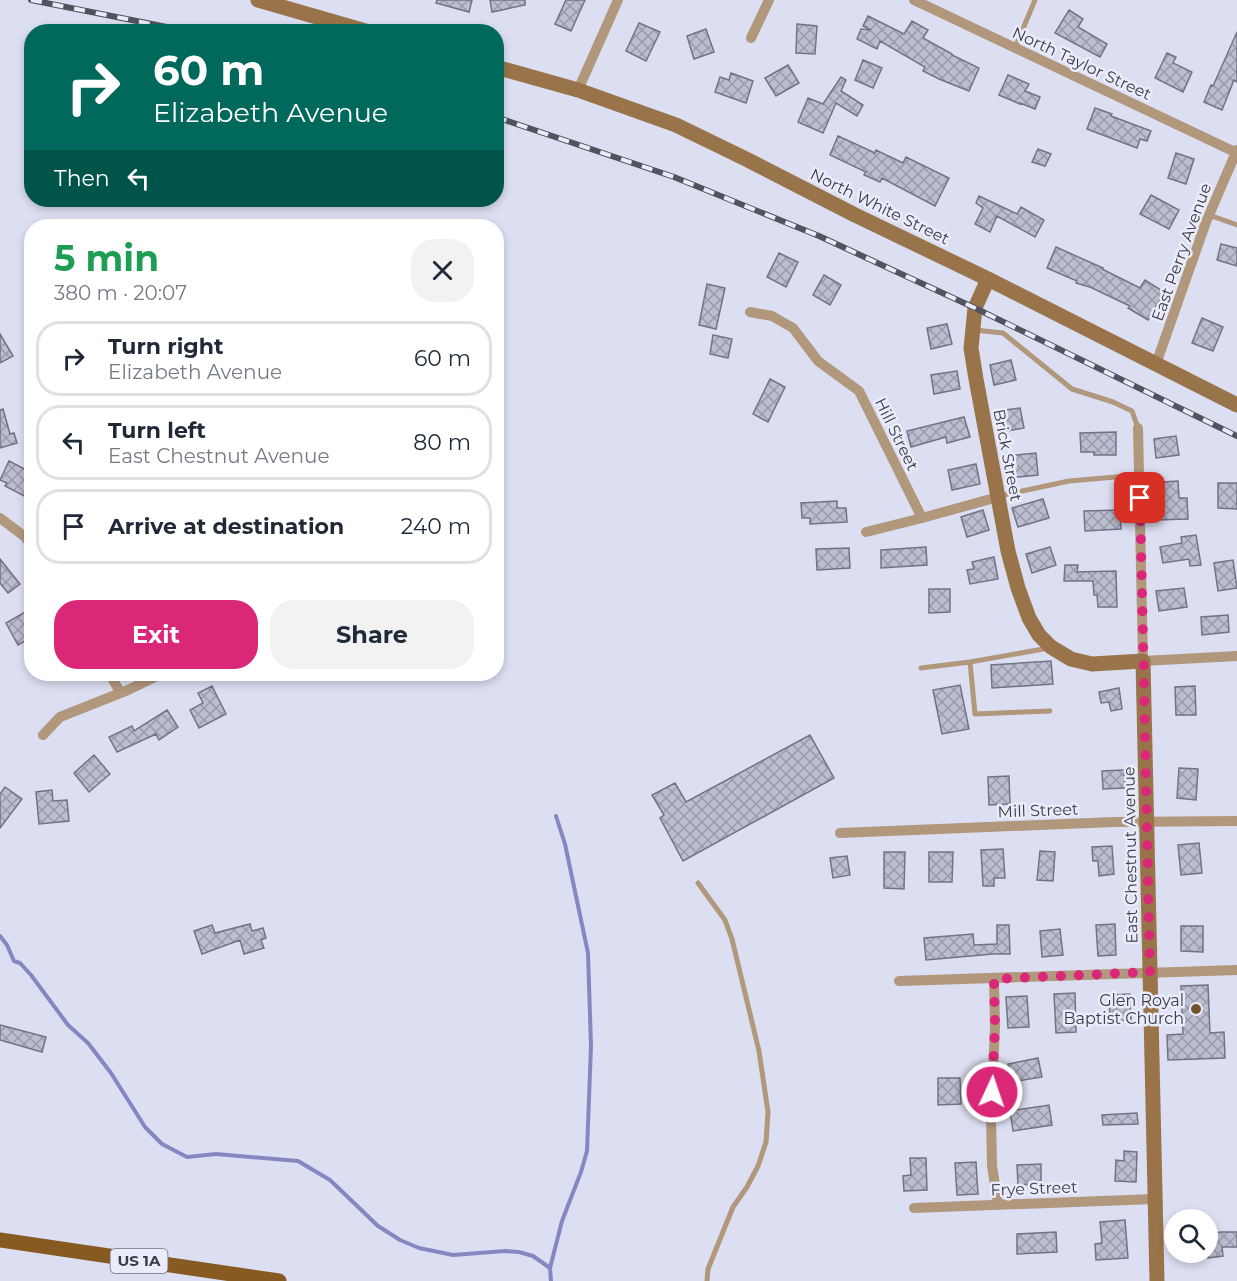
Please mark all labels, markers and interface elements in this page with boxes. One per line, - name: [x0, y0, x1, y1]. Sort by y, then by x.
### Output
- street label: North Taylor Street: [1009, 23, 1155, 104]
- text: 60 m: [153, 44, 264, 96]
- icon: right: [54, 48, 132, 126]
- text: Elizabeth Avenue: [153, 96, 388, 129]
- icon: left: [122, 162, 155, 195]
- text: Then: [54, 165, 110, 192]
- street label: North White Street: [807, 165, 953, 249]
- street label: East Perry Avenue: [1148, 181, 1215, 324]
- text: 5 min: [54, 236, 159, 280]
- button: close: [411, 239, 474, 302]
- text: 380 m · 20:07: [54, 281, 187, 305]
- text: Turn right: [108, 333, 223, 360]
- icon: right: [57, 342, 90, 375]
- text: 60 m: [414, 345, 471, 372]
- text: Elizabeth Avenue: [108, 360, 282, 384]
- street label: Hill Street: [871, 395, 923, 474]
- street label: Brick Street: [989, 407, 1026, 503]
- text: Turn left: [108, 417, 206, 444]
- icon: left: [57, 426, 90, 459]
- text: 80 m: [413, 429, 471, 456]
- text: East Chestnut Avenue: [108, 444, 330, 468]
- pin: [1114, 472, 1165, 523]
- icon: arrive: [1123, 481, 1156, 514]
- icon: arrive: [57, 510, 90, 543]
- text: Arrive at destination: [108, 513, 344, 540]
- text: 240 m: [401, 513, 471, 540]
- button: Exit: [54, 600, 258, 669]
- button: Share: [270, 600, 474, 669]
- street label: East Chestnut Avenue: [1119, 766, 1142, 944]
- street label: Mill Street: [997, 800, 1079, 821]
- place label: Glen Royal Baptist Church: [1064, 991, 1184, 1028]
- marker: Glen Royal Baptist Church: [1189, 1002, 1203, 1016]
- position arrow: [960, 1060, 1024, 1124]
- street label: Frye Street: [990, 1177, 1078, 1200]
- map controls: [1164, 1209, 1218, 1263]
- button: search: [1164, 1209, 1218, 1263]
- road number: US 1A: [110, 1249, 168, 1273]

